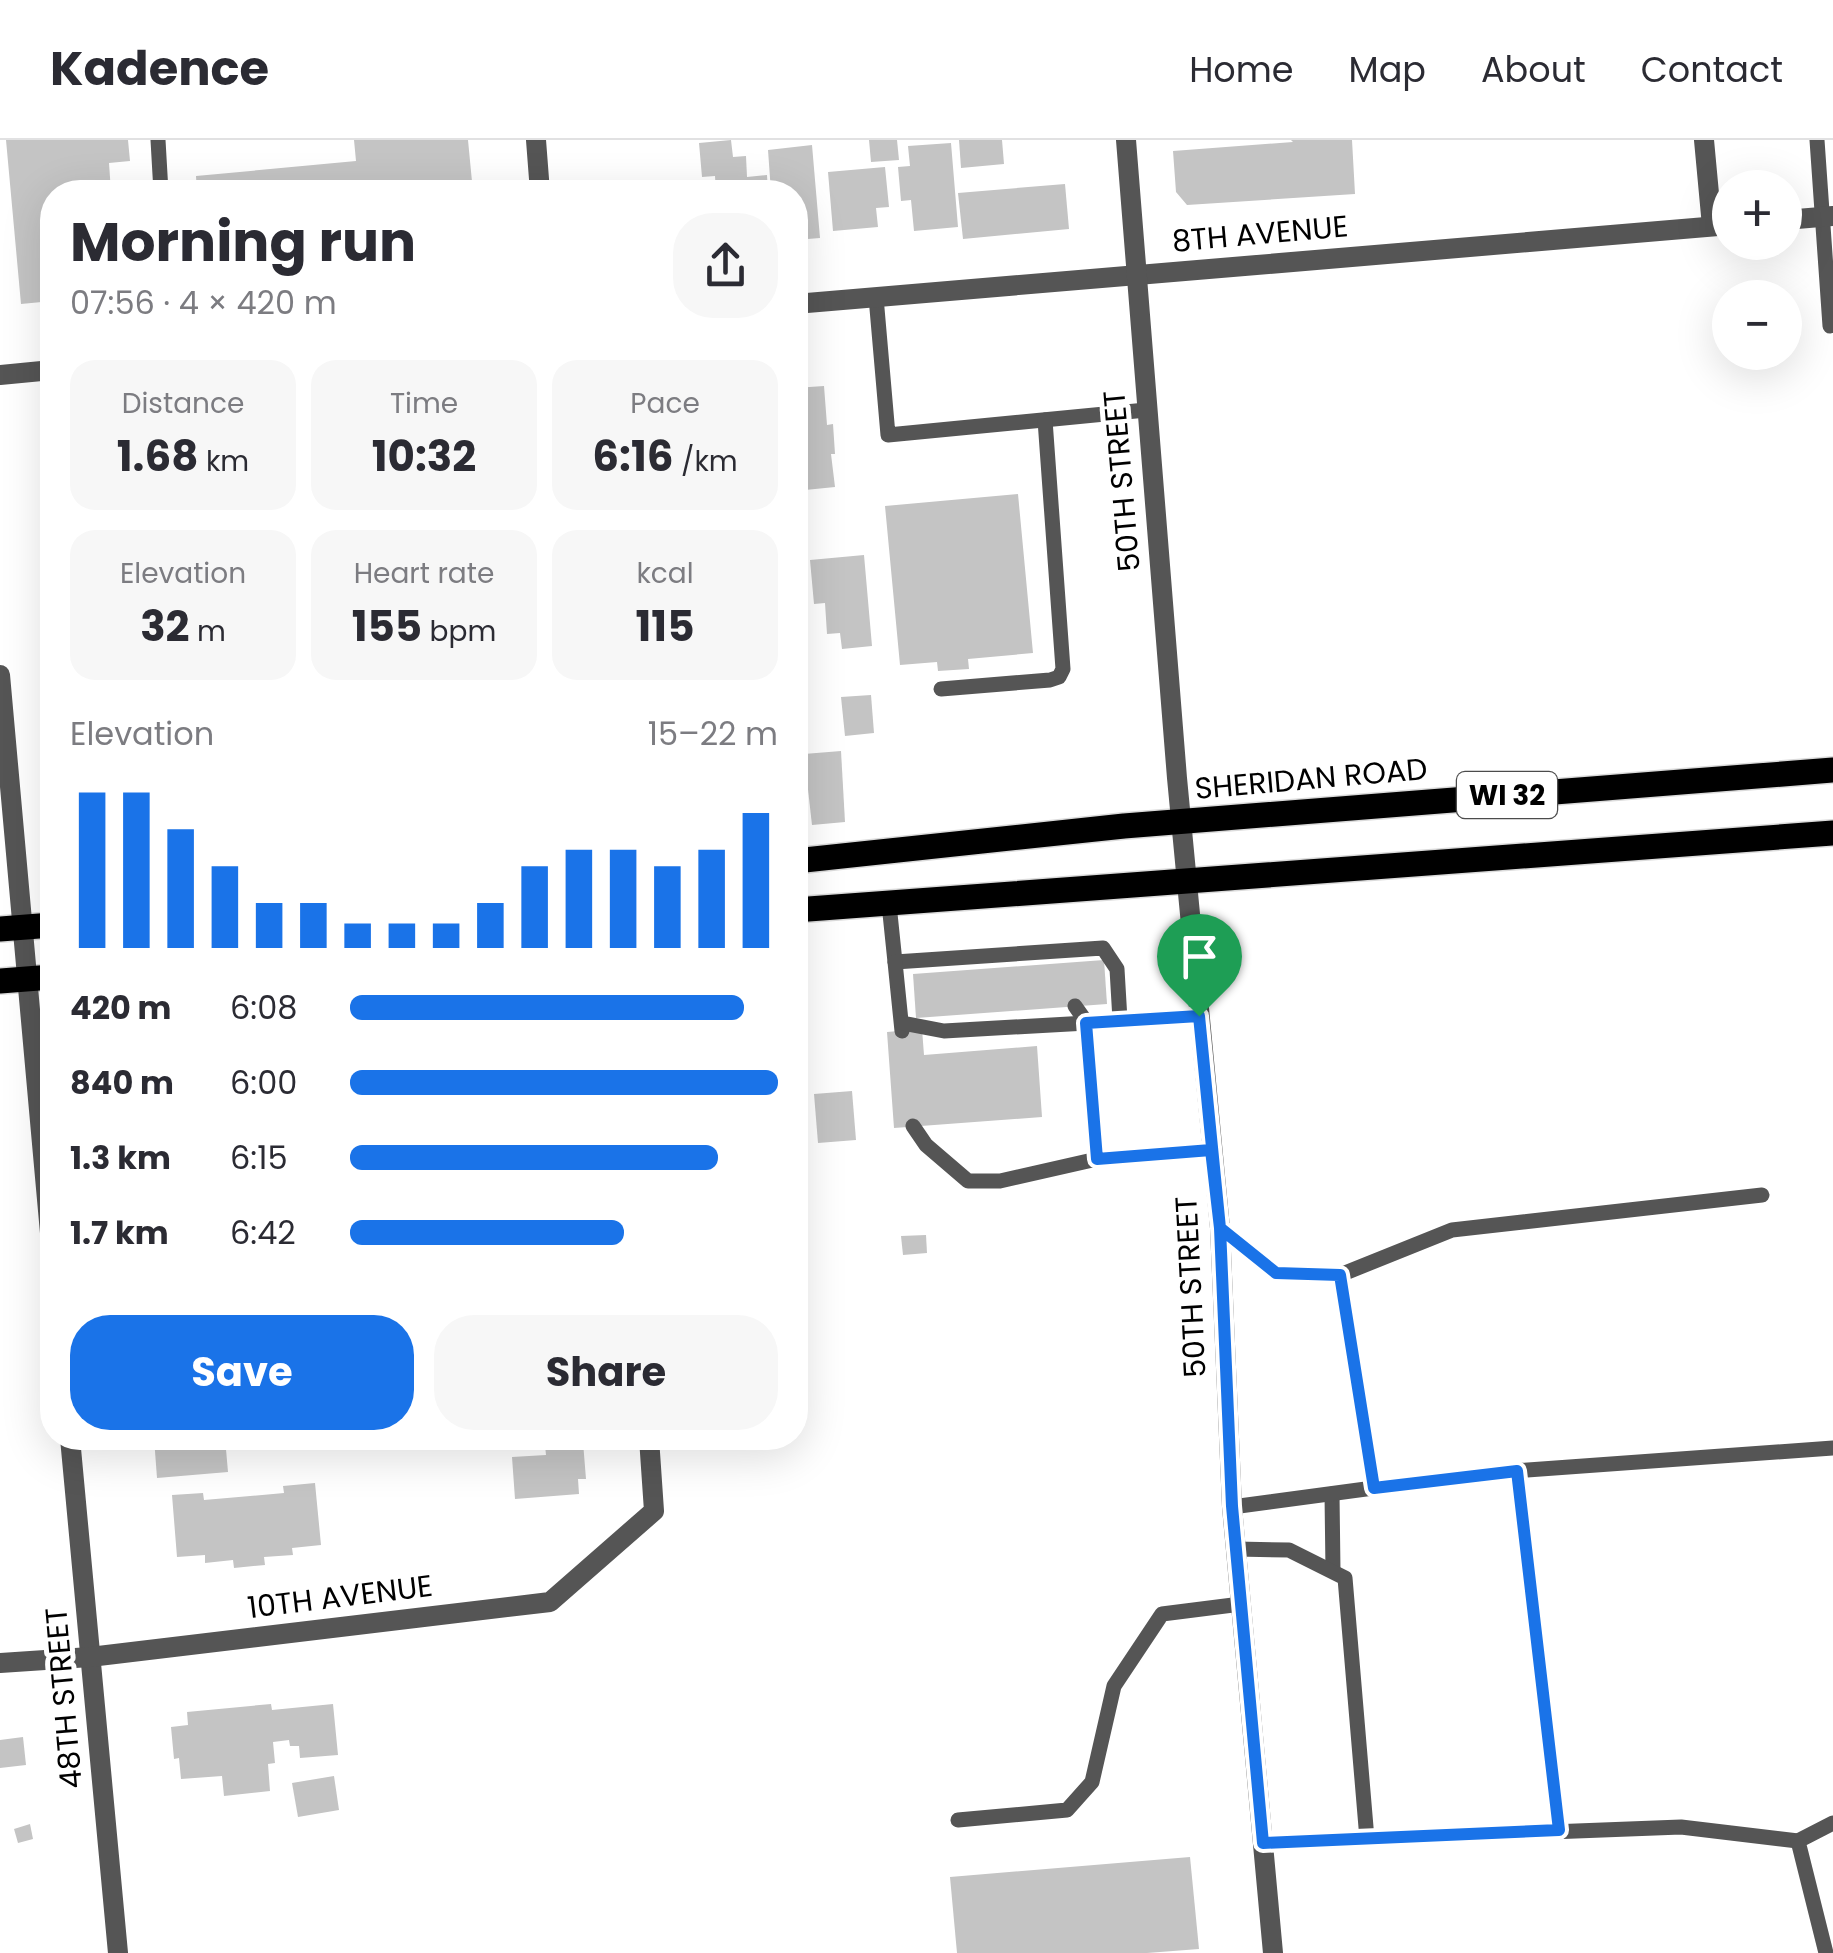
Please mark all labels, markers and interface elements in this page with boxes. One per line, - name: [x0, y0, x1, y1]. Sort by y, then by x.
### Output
- text: Kadence: [50, 35, 269, 102]
- text: Home: [1189, 45, 1294, 94]
- text: Map: [1349, 45, 1426, 94]
- text: About: [1481, 45, 1586, 94]
- text: Contact: [1641, 45, 1783, 94]
- map controls: [1712, 170, 1802, 370]
- button: +: [1712, 170, 1802, 260]
- text: Morning run: [70, 203, 416, 280]
- street label: 8TH AVENUE: [1170, 204, 1350, 263]
- button: share: [673, 213, 778, 318]
- text: 07:56 · 4 × 420 m: [70, 280, 337, 325]
- button: −: [1712, 280, 1802, 370]
- text: Distance: [122, 384, 244, 423]
- text: Time: [390, 384, 458, 423]
- text: Pace: [630, 384, 700, 423]
- street label: 50TH STREET: [1092, 389, 1151, 573]
- text: 1.68: [117, 427, 198, 486]
- text: 10:32: [372, 427, 476, 486]
- text: 6:16: [592, 427, 674, 486]
- text: km: [198, 442, 249, 481]
- text: /km: [674, 442, 738, 481]
- text: Elevation: [120, 554, 246, 593]
- text: Heart rate: [354, 554, 494, 593]
- text: kcal: [636, 554, 694, 593]
- text: 32: [140, 597, 190, 656]
- text: 155: [352, 597, 422, 656]
- text: 115: [636, 597, 694, 656]
- text: m: [190, 612, 226, 651]
- text: bpm: [422, 612, 496, 651]
- text: Elevation: [70, 711, 214, 756]
- text: 15–22 m: [648, 711, 778, 756]
- street label: SHERIDAN ROAD: [1193, 747, 1429, 810]
- road number: WI 32: [1457, 772, 1557, 818]
- pin: [1157, 914, 1242, 1017]
- icon: arrive: [1172, 929, 1227, 984]
- text: 420 m: [70, 985, 171, 1030]
- text: 6:08: [230, 985, 297, 1030]
- text: 840 m: [70, 1060, 174, 1105]
- text: 6:00: [230, 1060, 297, 1105]
- text: 1.3 km: [70, 1135, 171, 1180]
- text: 6:15: [230, 1135, 287, 1180]
- street label: 50TH STREET: [1164, 1195, 1217, 1379]
- text: 1.7 km: [70, 1210, 169, 1255]
- text: 6:42: [230, 1210, 296, 1255]
- button: Save: [70, 1315, 414, 1430]
- button: Share: [434, 1315, 778, 1430]
- street label: 10TH AVENUE: [245, 1564, 435, 1629]
- street label: 48TH STREET: [34, 1606, 93, 1791]

